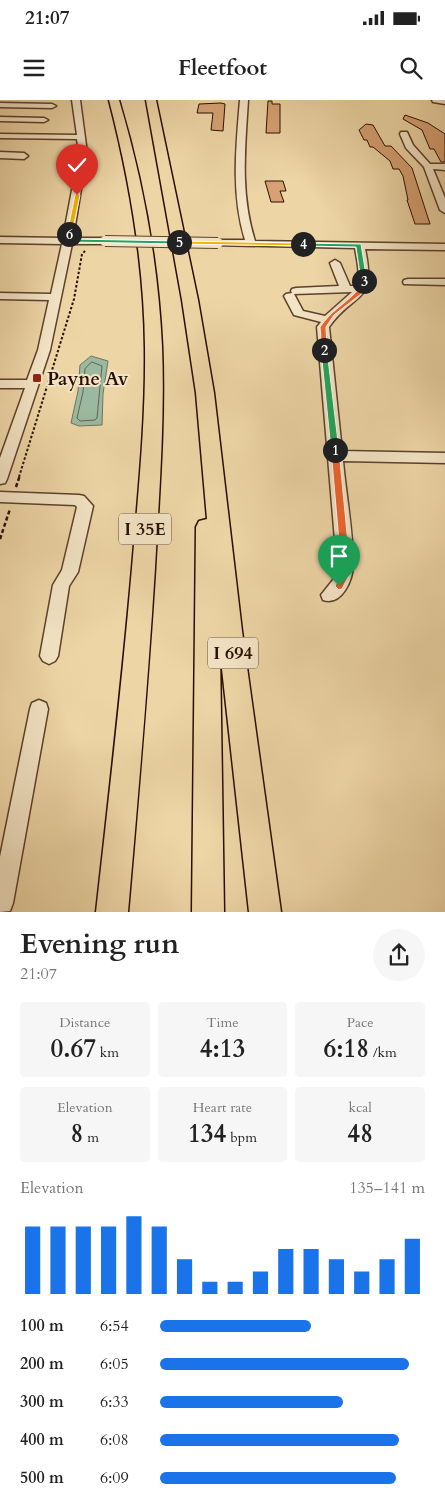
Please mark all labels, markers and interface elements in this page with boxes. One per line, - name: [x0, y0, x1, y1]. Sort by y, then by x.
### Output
- text: 21:07: [25, 5, 69, 31]
- text: Fleetfoot: [178, 53, 267, 83]
- icon: menu: [20, 54, 48, 82]
- icon: search: [397, 54, 425, 82]
- pin: [56, 144, 98, 195]
- icon: check: [63, 151, 91, 179]
- pin: 6: [56, 222, 82, 246]
- text: 6: [66, 225, 73, 244]
- pin: 5: [166, 230, 192, 254]
- pin: 4: [290, 232, 316, 256]
- text: 5: [176, 233, 183, 252]
- text: 4: [300, 235, 307, 254]
- pin: 3: [352, 268, 376, 294]
- text: 3: [361, 272, 368, 291]
- pin: 2: [312, 338, 336, 362]
- text: 2: [321, 341, 328, 360]
- place label: Payne Av: [47, 366, 129, 392]
- marker: Payne Av: [31, 372, 43, 384]
- pin: 1: [322, 438, 348, 462]
- text: 1: [332, 441, 339, 460]
- road number: I 35E: [119, 514, 171, 544]
- pin: [318, 535, 360, 586]
- icon: arrive: [325, 542, 353, 570]
- road number: I 694: [208, 638, 258, 668]
- text: Evening run: [20, 925, 179, 963]
- button: share: [373, 929, 425, 981]
- text: 21:07: [20, 963, 57, 985]
- text: Distance: [59, 1013, 110, 1032]
- text: Time: [206, 1013, 239, 1032]
- text: Pace: [347, 1013, 374, 1032]
- text: 0.67: [50, 1032, 96, 1066]
- text: 4:13: [200, 1032, 245, 1066]
- text: 6:18: [324, 1032, 369, 1066]
- text: km: [96, 1043, 119, 1062]
- text: /km: [369, 1043, 397, 1062]
- text: Elevation: [57, 1098, 113, 1117]
- text: Heart rate: [193, 1098, 252, 1117]
- text: kcal: [348, 1098, 372, 1117]
- text: 8: [71, 1117, 83, 1151]
- text: 134: [188, 1117, 226, 1151]
- text: 48: [347, 1117, 373, 1151]
- text: m: [83, 1128, 99, 1147]
- text: bpm: [226, 1128, 257, 1147]
- text: Elevation: [20, 1177, 84, 1199]
- text: 135–141 m: [349, 1177, 425, 1199]
- text: 100 m: [20, 1315, 64, 1337]
- text: 6:54: [100, 1315, 129, 1337]
- text: 200 m: [20, 1353, 64, 1375]
- text: 6:05: [100, 1353, 129, 1375]
- text: 300 m: [20, 1391, 64, 1413]
- text: 6:33: [100, 1391, 129, 1413]
- text: 400 m: [20, 1429, 64, 1451]
- text: 6:08: [100, 1429, 129, 1451]
- text: 500 m: [20, 1467, 64, 1489]
- text: 6:09: [100, 1467, 129, 1489]

